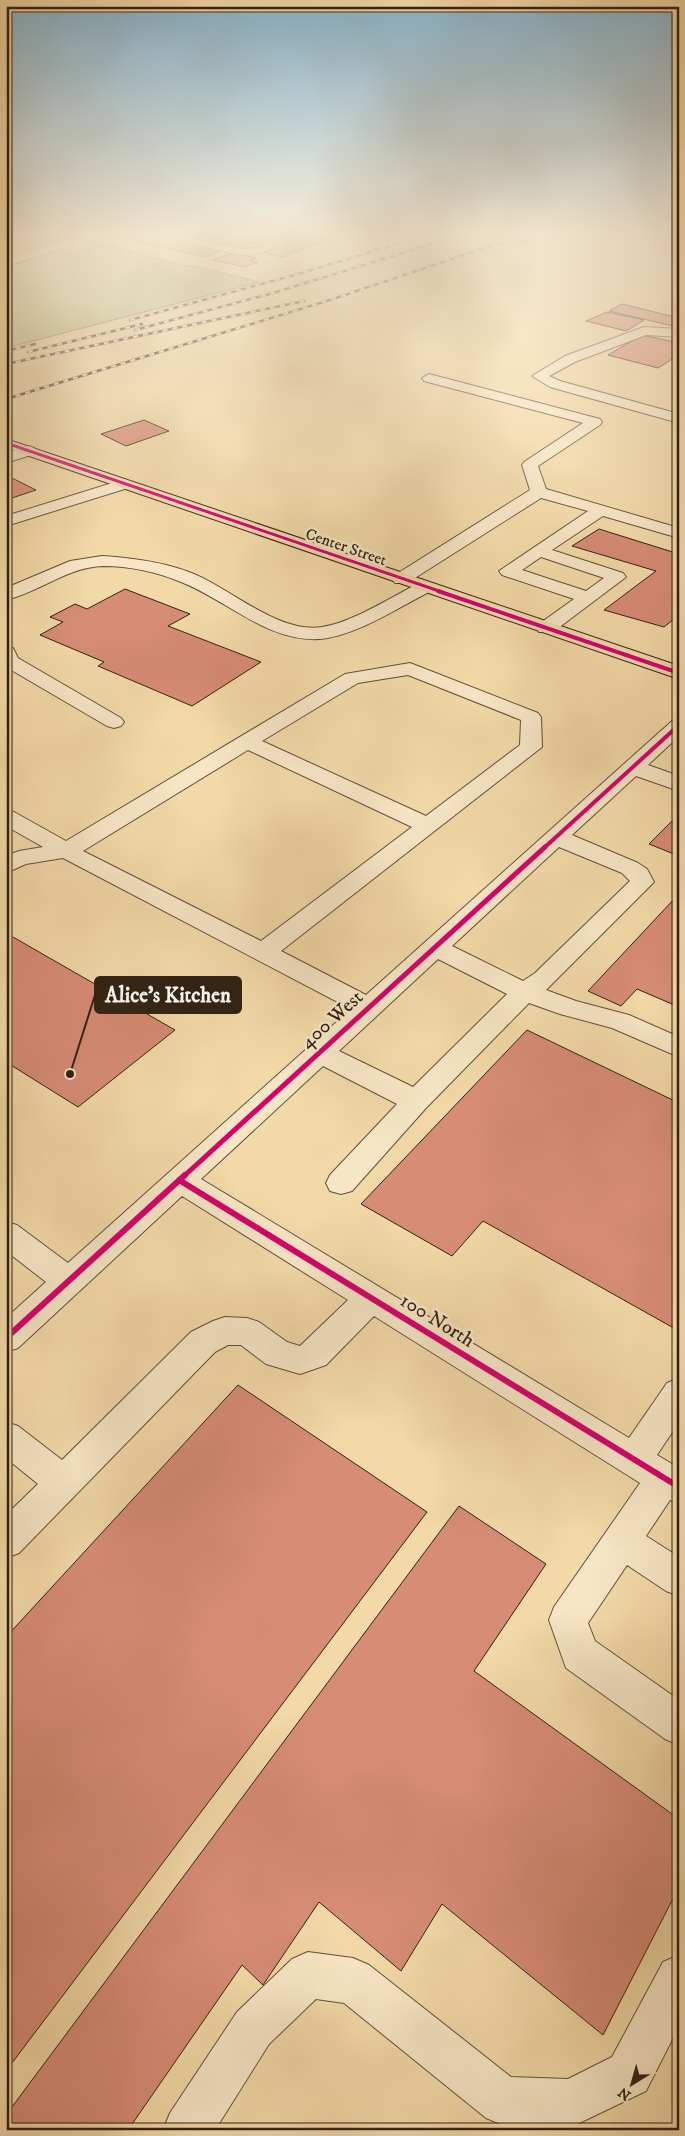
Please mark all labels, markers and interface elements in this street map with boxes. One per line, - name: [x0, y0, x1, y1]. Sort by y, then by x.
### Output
- street label: Center Street: [303, 524, 389, 570]
- callout: Alice's Kitchen: [95, 977, 241, 1013]
- text: Alice's Kitchen: [104, 983, 232, 1009]
- street label: 400 West: [295, 985, 369, 1055]
- street label: 100 North: [395, 1288, 479, 1354]
- north arrow: [608, 2058, 658, 2108]
- text: N: [614, 2083, 635, 2104]

